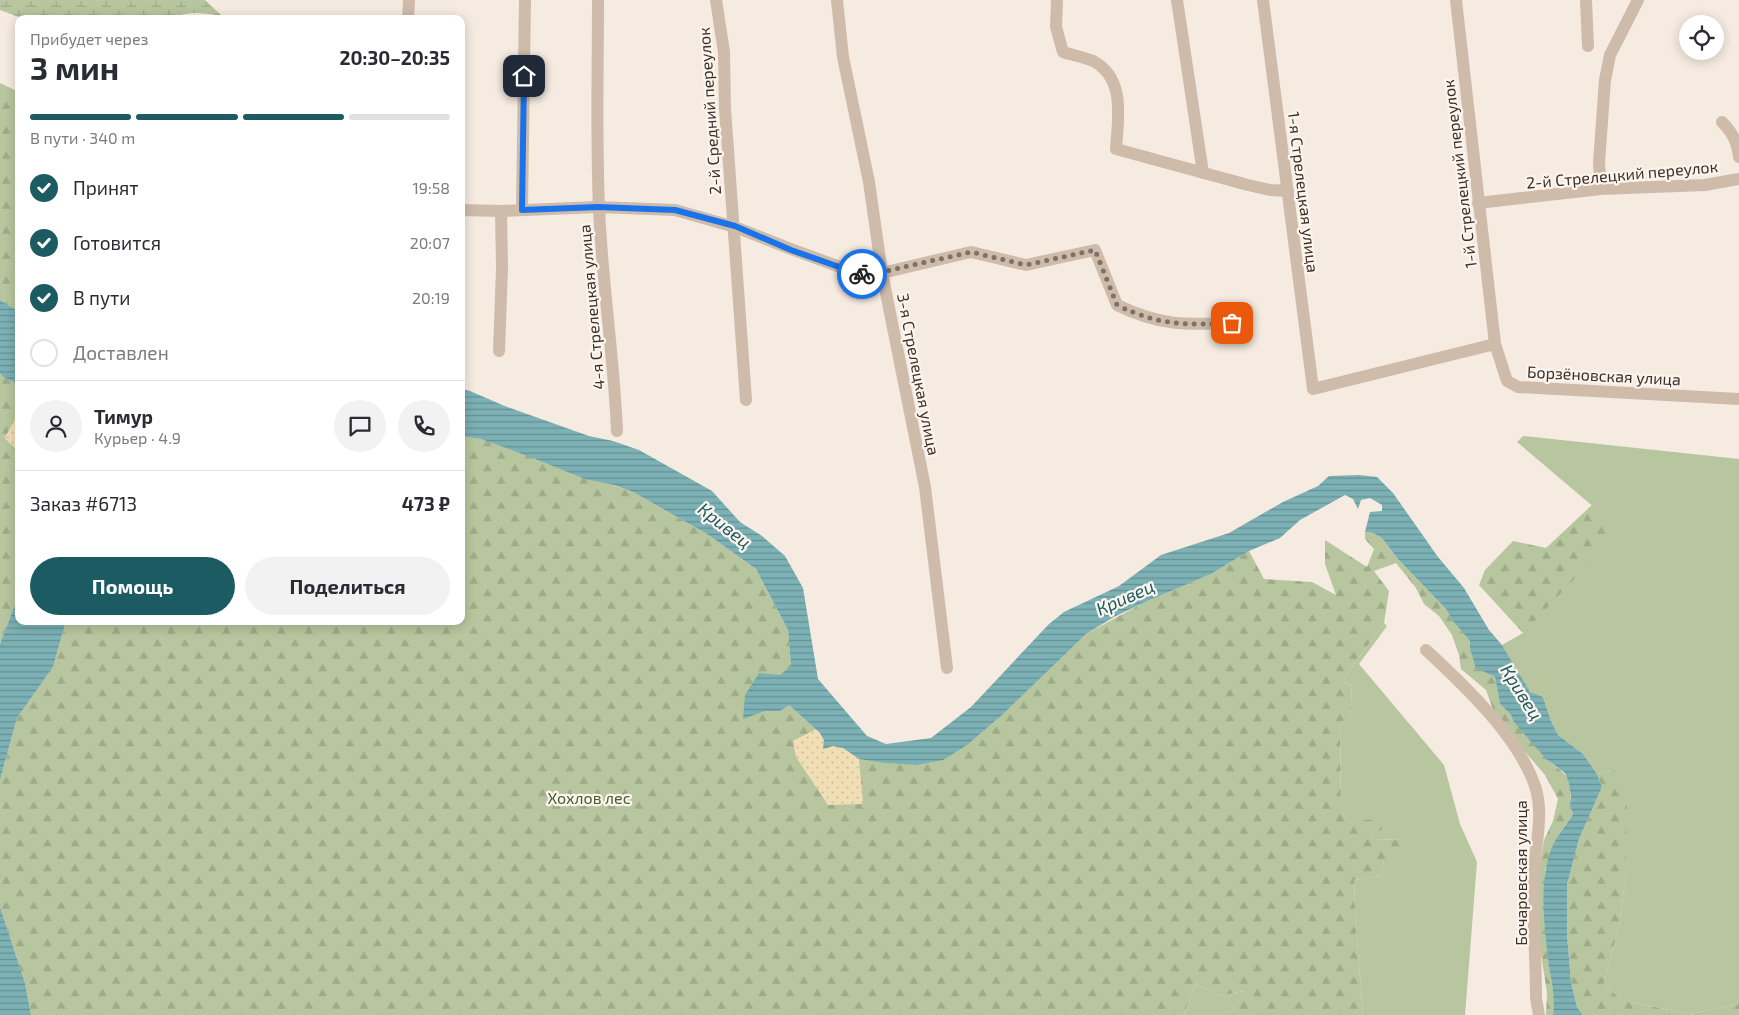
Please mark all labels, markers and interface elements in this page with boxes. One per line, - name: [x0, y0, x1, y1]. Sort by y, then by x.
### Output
- map controls: [1679, 15, 1724, 60]
- button: locate: [1679, 15, 1724, 60]
- street label: 2-й Средний переулок: [694, 26, 725, 195]
- text: Прибудет через: [30, 29, 148, 48]
- text: 20:30–20:35: [340, 46, 450, 69]
- text: 3 мин: [30, 48, 119, 86]
- pin: [503, 55, 545, 97]
- icon: home: [510, 62, 538, 90]
- street label: 1-й Стрелецкий переулок: [1438, 78, 1481, 269]
- street label: 1-я Стрелецкая улица: [1284, 110, 1323, 274]
- text: В пути · 340 m: [30, 128, 135, 147]
- street label: 2-й Стрелецкий переулок: [1525, 156, 1719, 193]
- icon: check: [30, 174, 58, 202]
- text: Принят: [73, 176, 139, 199]
- text: 19:58: [412, 178, 450, 197]
- street label: 4-я Стрелецкая улица: [574, 224, 609, 390]
- icon: check: [30, 229, 58, 257]
- text: Готовится: [73, 231, 161, 254]
- text: 20:07: [410, 233, 450, 252]
- courier: [837, 249, 887, 299]
- icon: bike: [848, 260, 876, 288]
- icon: check: [30, 284, 58, 312]
- text: В пути: [73, 286, 131, 309]
- text: 20:19: [412, 288, 450, 307]
- street label: 3-я Стрелецкая улица: [893, 291, 944, 457]
- pin: [1211, 302, 1253, 344]
- icon: bag: [1218, 309, 1246, 337]
- text: Доставлен: [73, 341, 169, 364]
- street label: Борзёновская улица: [1526, 361, 1681, 390]
- button: person: [30, 400, 82, 452]
- button: chat: [334, 400, 386, 452]
- button: phone: [398, 400, 450, 452]
- text: Тимур: [94, 405, 153, 428]
- text: Курьер · 4.9: [94, 428, 181, 447]
- text: Заказ #6713: [30, 492, 137, 515]
- text: 473 ₽: [402, 492, 450, 515]
- water label: Кривец: [694, 497, 756, 553]
- button: Помощь: [30, 557, 235, 615]
- button: Поделиться: [245, 557, 450, 615]
- water label: Кривец: [1092, 574, 1158, 620]
- water label: Кривец: [1496, 660, 1548, 724]
- park label: Хохлов лес: [547, 788, 631, 807]
- street label: Бочаровская улица: [1511, 800, 1531, 946]

